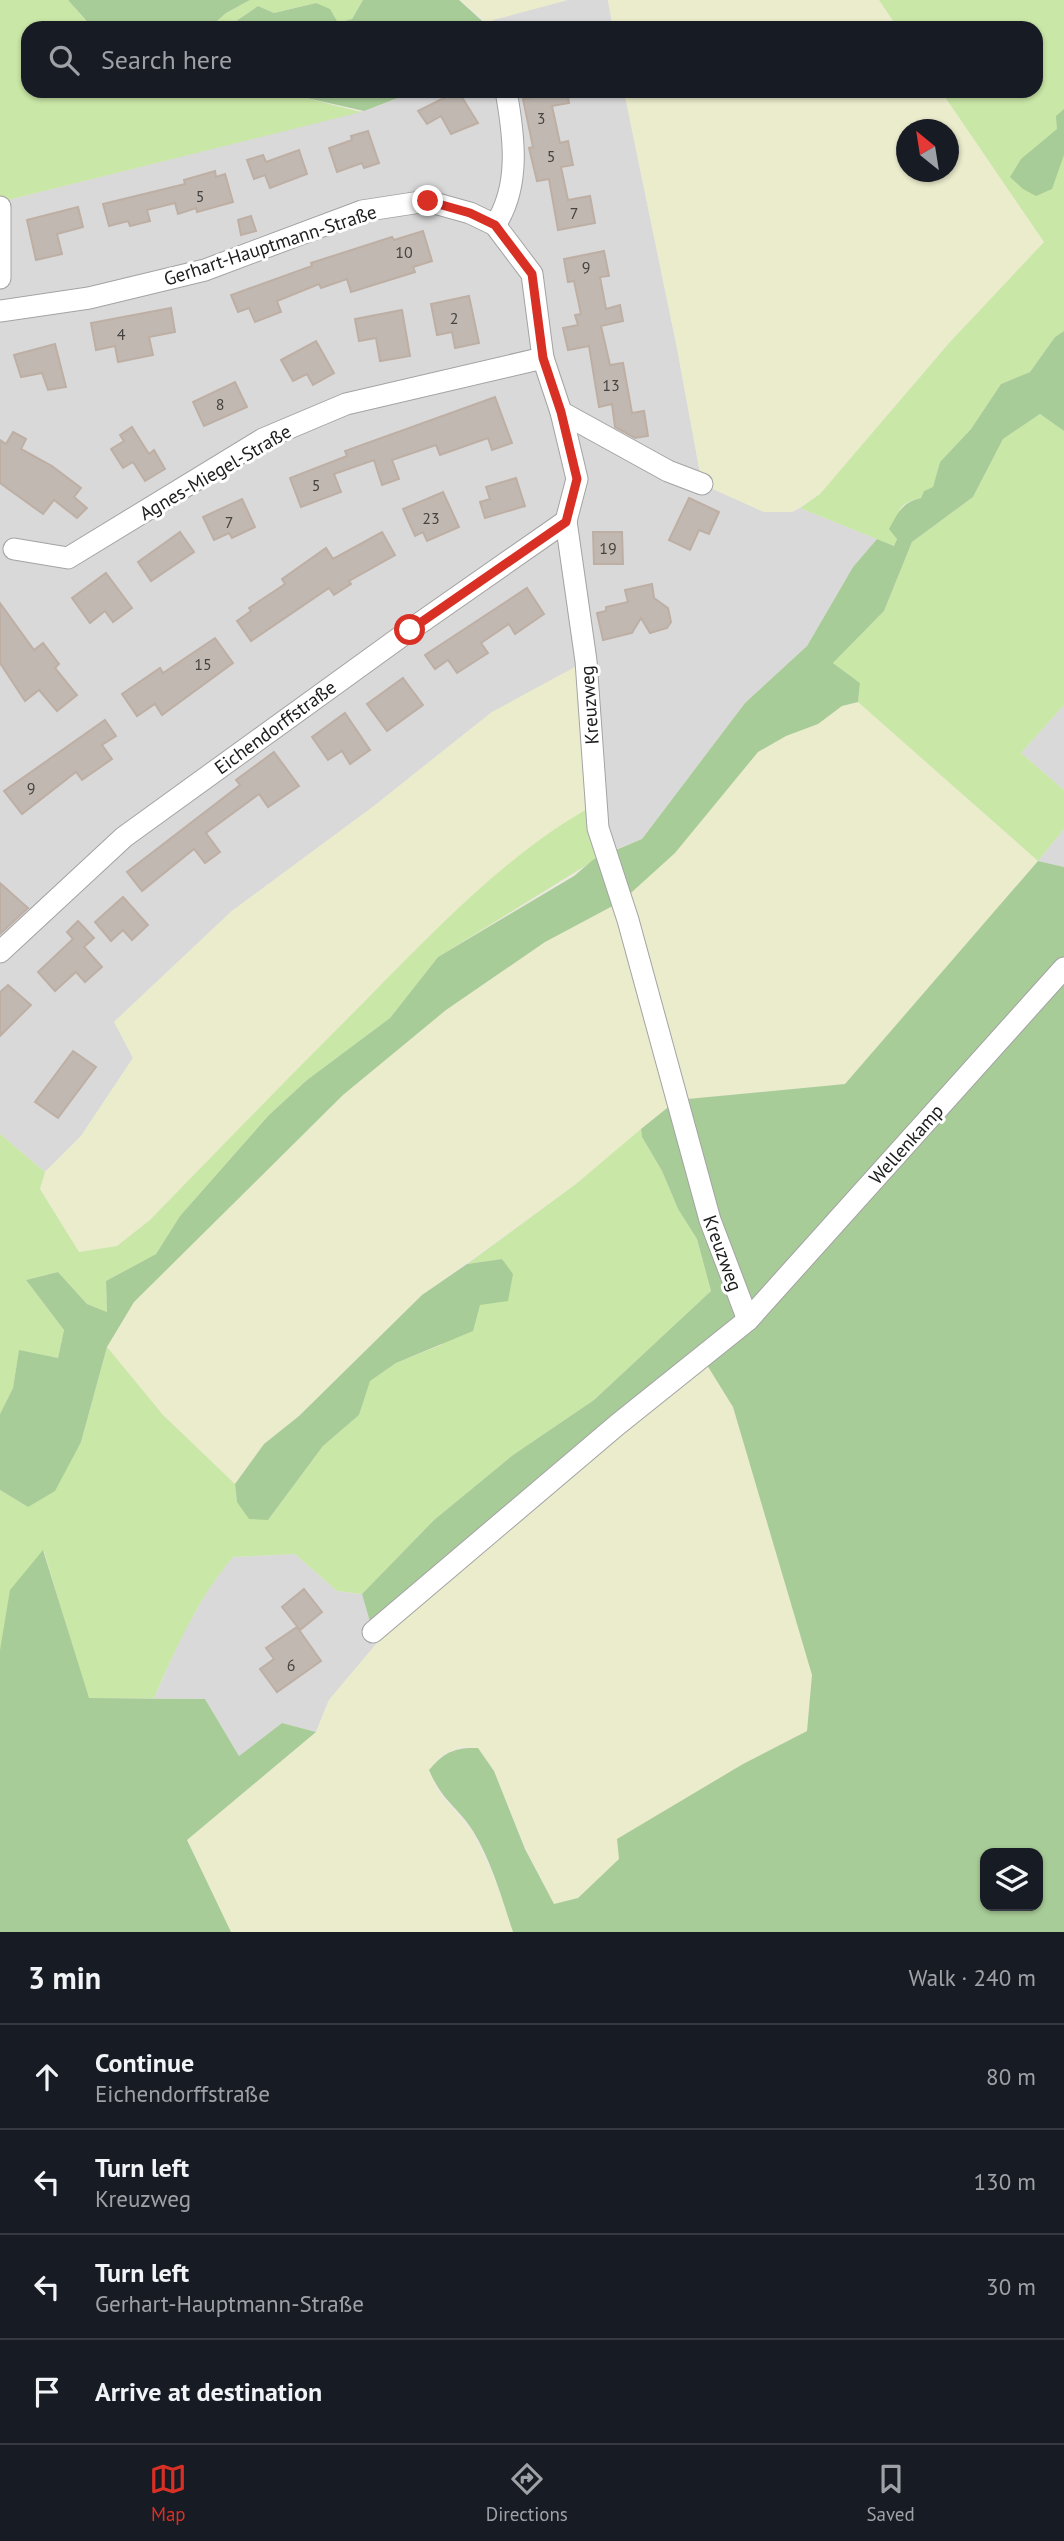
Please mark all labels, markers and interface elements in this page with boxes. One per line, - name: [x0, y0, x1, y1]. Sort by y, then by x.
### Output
- search box: [21, 21, 1043, 98]
- icon: search: [45, 41, 83, 79]
- text: Search here: [101, 43, 232, 76]
- house number: 3: [537, 108, 545, 128]
- north arrow: [896, 119, 959, 182]
- house number: 5: [547, 146, 555, 166]
- route end: [412, 185, 443, 216]
- house number: 5: [196, 186, 204, 206]
- street label: Gerhart-Hauptmann-Straße: [161, 199, 379, 291]
- house number: 7: [570, 203, 578, 223]
- house number: 10: [395, 242, 413, 262]
- house number: 9: [582, 257, 590, 277]
- house number: 2: [450, 308, 458, 328]
- house number: 4: [117, 324, 126, 344]
- house number: 13: [602, 375, 620, 395]
- house number: 8: [216, 394, 224, 414]
- street label: Agnes-Miegel-Straße: [135, 419, 295, 525]
- house number: 5: [312, 475, 320, 495]
- house number: 23: [422, 508, 440, 528]
- house number: 7: [225, 512, 233, 532]
- house number: 19: [599, 538, 617, 558]
- route start: [394, 614, 425, 645]
- house number: 15: [194, 654, 212, 674]
- street label: Kreuzweg: [574, 665, 604, 745]
- street label: Eichendorffstraße: [209, 675, 341, 779]
- house number: 9: [27, 778, 35, 798]
- street label: Wellenkamp: [864, 1099, 948, 1189]
- street label: Kreuzweg: [698, 1212, 748, 1294]
- house number: 6: [287, 1655, 295, 1675]
- map controls: [980, 1848, 1043, 1911]
- button: layers: [980, 1848, 1043, 1911]
- text: 3 min: [28, 1958, 101, 1997]
- text: Walk · 240 m: [909, 1963, 1036, 1992]
- text: Continue: [95, 2046, 194, 2079]
- icon: ahead: [28, 2058, 66, 2096]
- text: 80 m: [986, 2062, 1036, 2091]
- text: Eichendorffstraße: [95, 2079, 270, 2108]
- text: Turn left: [95, 2151, 189, 2184]
- icon: left: [28, 2163, 66, 2201]
- text: 130 m: [974, 2167, 1036, 2196]
- text: Kreuzweg: [95, 2184, 191, 2213]
- text: Turn left: [95, 2256, 189, 2289]
- icon: left: [28, 2268, 66, 2306]
- text: 30 m: [986, 2272, 1036, 2301]
- text: Gerhart-Hauptmann-Straße: [95, 2289, 364, 2318]
- icon: arrive: [28, 2373, 66, 2411]
- text: Arrive at destination: [95, 2375, 322, 2408]
- tab: Map: [149, 2460, 187, 2526]
- tab: Directions: [486, 2460, 568, 2526]
- tab: Saved: [866, 2460, 915, 2526]

